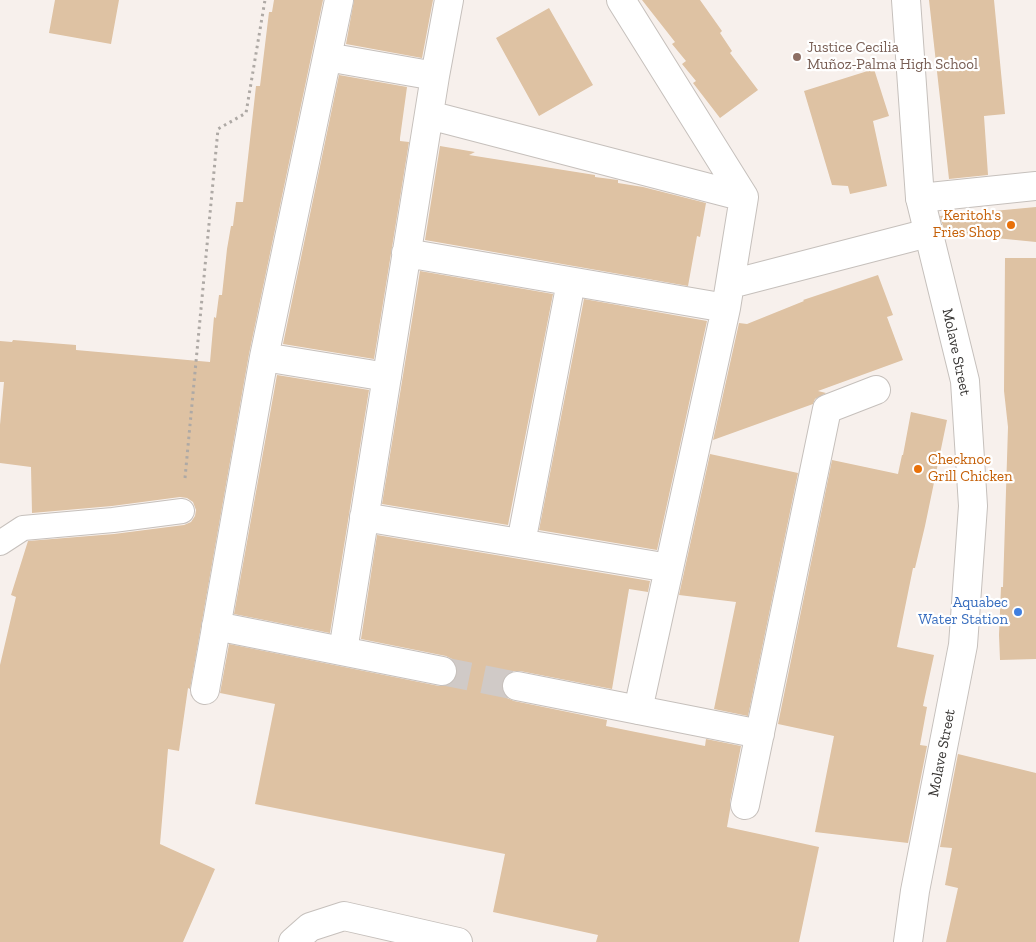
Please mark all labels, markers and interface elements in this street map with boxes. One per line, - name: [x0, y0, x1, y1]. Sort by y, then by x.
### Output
- place label: Justice Cecilia Muñoz-Palma High School: [807, 39, 978, 74]
- marker: Justice Cecilia Muñoz-Palma High School: [791, 51, 803, 63]
- place label: Keritoh's Fries Shop: [933, 207, 1001, 242]
- marker: Keritoh's Fries Shop: [1005, 219, 1017, 231]
- street label: Molave Street: [938, 307, 974, 397]
- place label: Checknoc Grill Chicken: [928, 451, 1013, 486]
- marker: Checknoc Grill Chicken: [912, 463, 924, 475]
- place label: Aquabec Water Station: [918, 594, 1008, 629]
- marker: Aquabec Water Station: [1012, 606, 1024, 618]
- street label: Molave Street: [925, 708, 959, 798]

